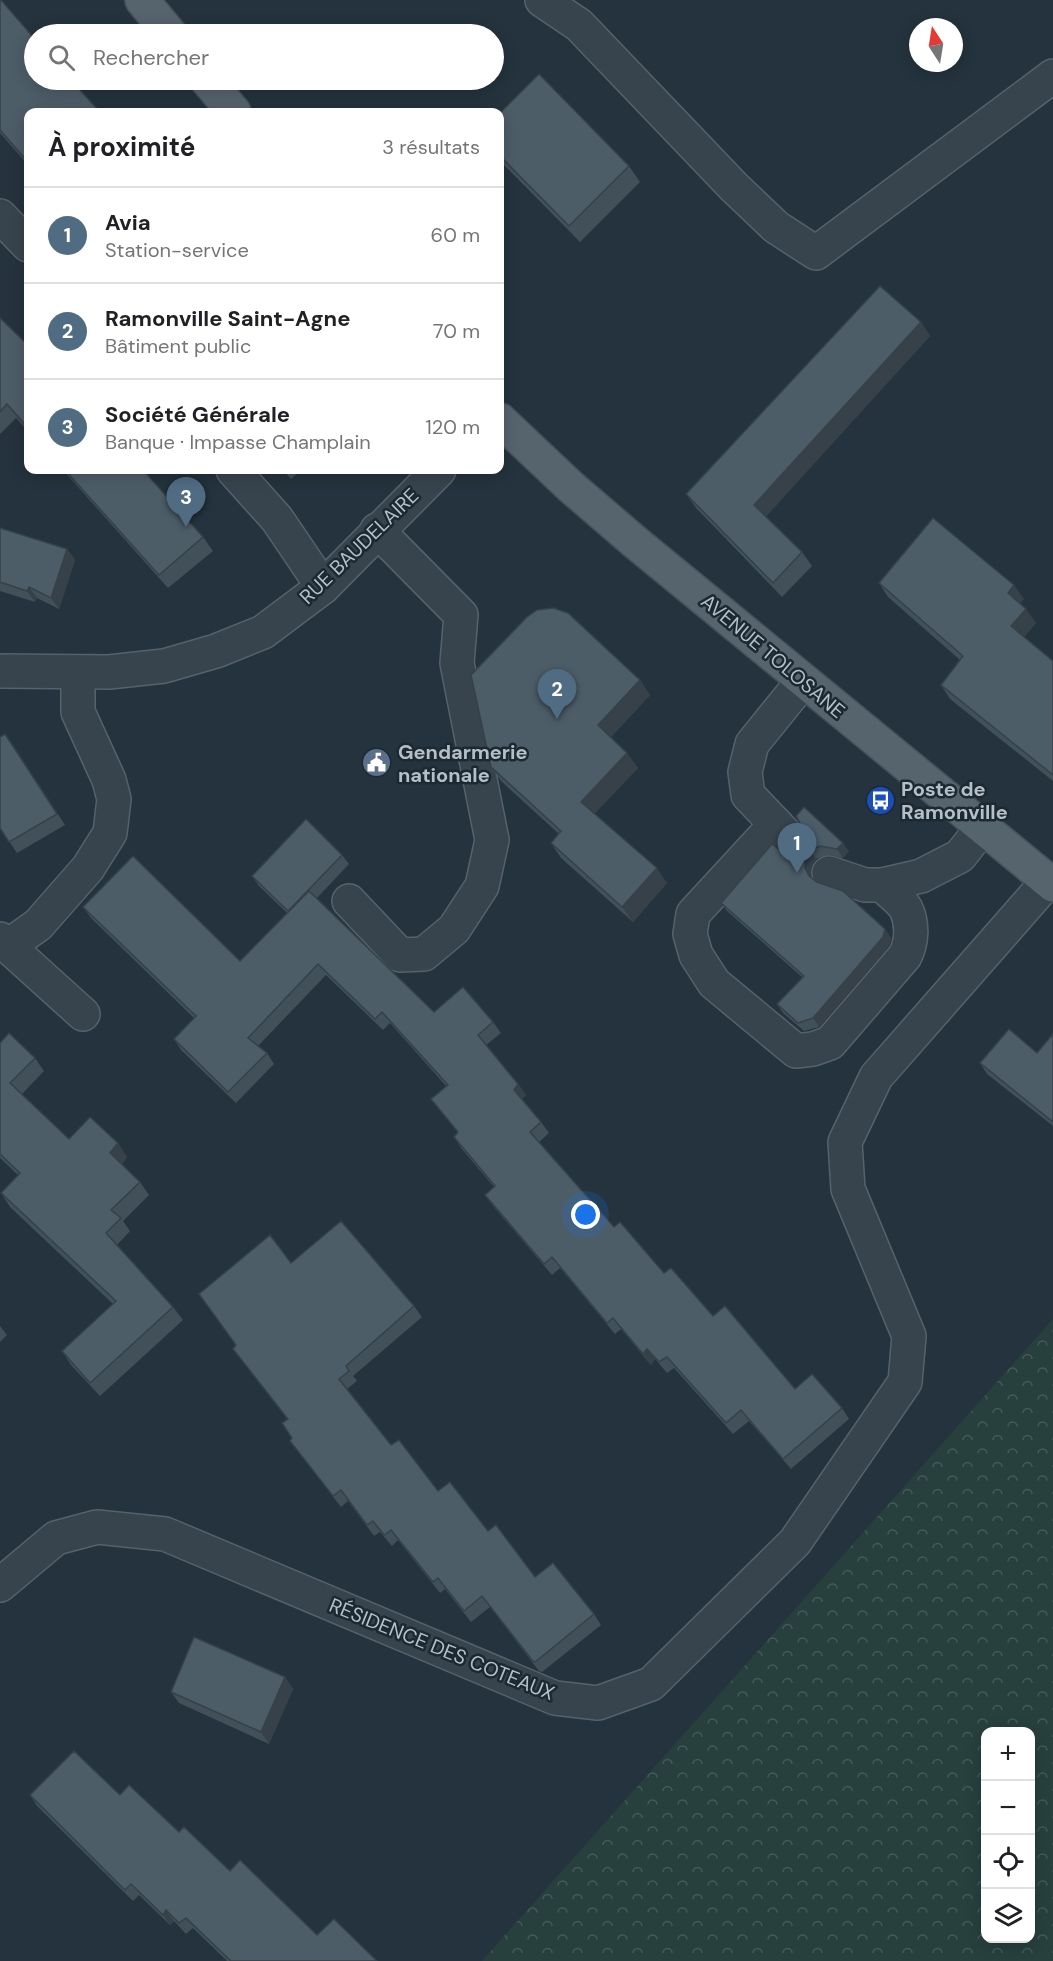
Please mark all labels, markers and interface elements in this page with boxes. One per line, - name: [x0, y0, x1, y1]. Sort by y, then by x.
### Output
- north arrow: [909, 18, 963, 72]
- search box: [24, 24, 504, 90]
- icon: search: [45, 41, 78, 74]
- text: Rechercher: [93, 43, 209, 72]
- text: À proximité: [48, 130, 195, 164]
- text: 3 résultats: [382, 134, 480, 160]
- text: Avia: [105, 208, 151, 237]
- text: 1: [64, 222, 71, 248]
- text: 60 m: [431, 222, 480, 248]
- text: Station-service: [105, 237, 249, 263]
- text: Ramonville Saint-Agne: [105, 304, 350, 333]
- text: 2: [62, 318, 73, 344]
- text: 70 m: [433, 318, 480, 344]
- text: Bâtiment public: [105, 333, 251, 359]
- text: Société Générale: [105, 400, 290, 429]
- text: 3: [61, 414, 74, 440]
- text: 120 m: [426, 414, 480, 440]
- text: Banque · Impasse Champlain: [105, 429, 371, 455]
- pin: 3: [166, 478, 206, 527]
- street label: RUE BAUDELAIRE: [294, 482, 424, 610]
- street label: AVENUE TOLOSANE: [696, 588, 850, 724]
- pin: 2: [538, 670, 576, 719]
- place label: Gendarmerie nationale: [398, 739, 528, 788]
- public building icon: Gendarmerie nationale: [361, 747, 393, 779]
- place label: Poste de Ramonville: [901, 776, 1008, 825]
- bus stop icon: Poste de Ramonville: [864, 784, 896, 816]
- pin: 1: [778, 824, 816, 873]
- your location: [571, 1200, 600, 1229]
- street label: RÉSIDENCE DES COTEAUX: [326, 1592, 558, 1706]
- map controls: [981, 1727, 1035, 1943]
- button: +: [981, 1727, 1035, 1781]
- button: −: [981, 1781, 1035, 1835]
- button: locate: [981, 1835, 1035, 1889]
- button: layers: [981, 1889, 1035, 1943]

